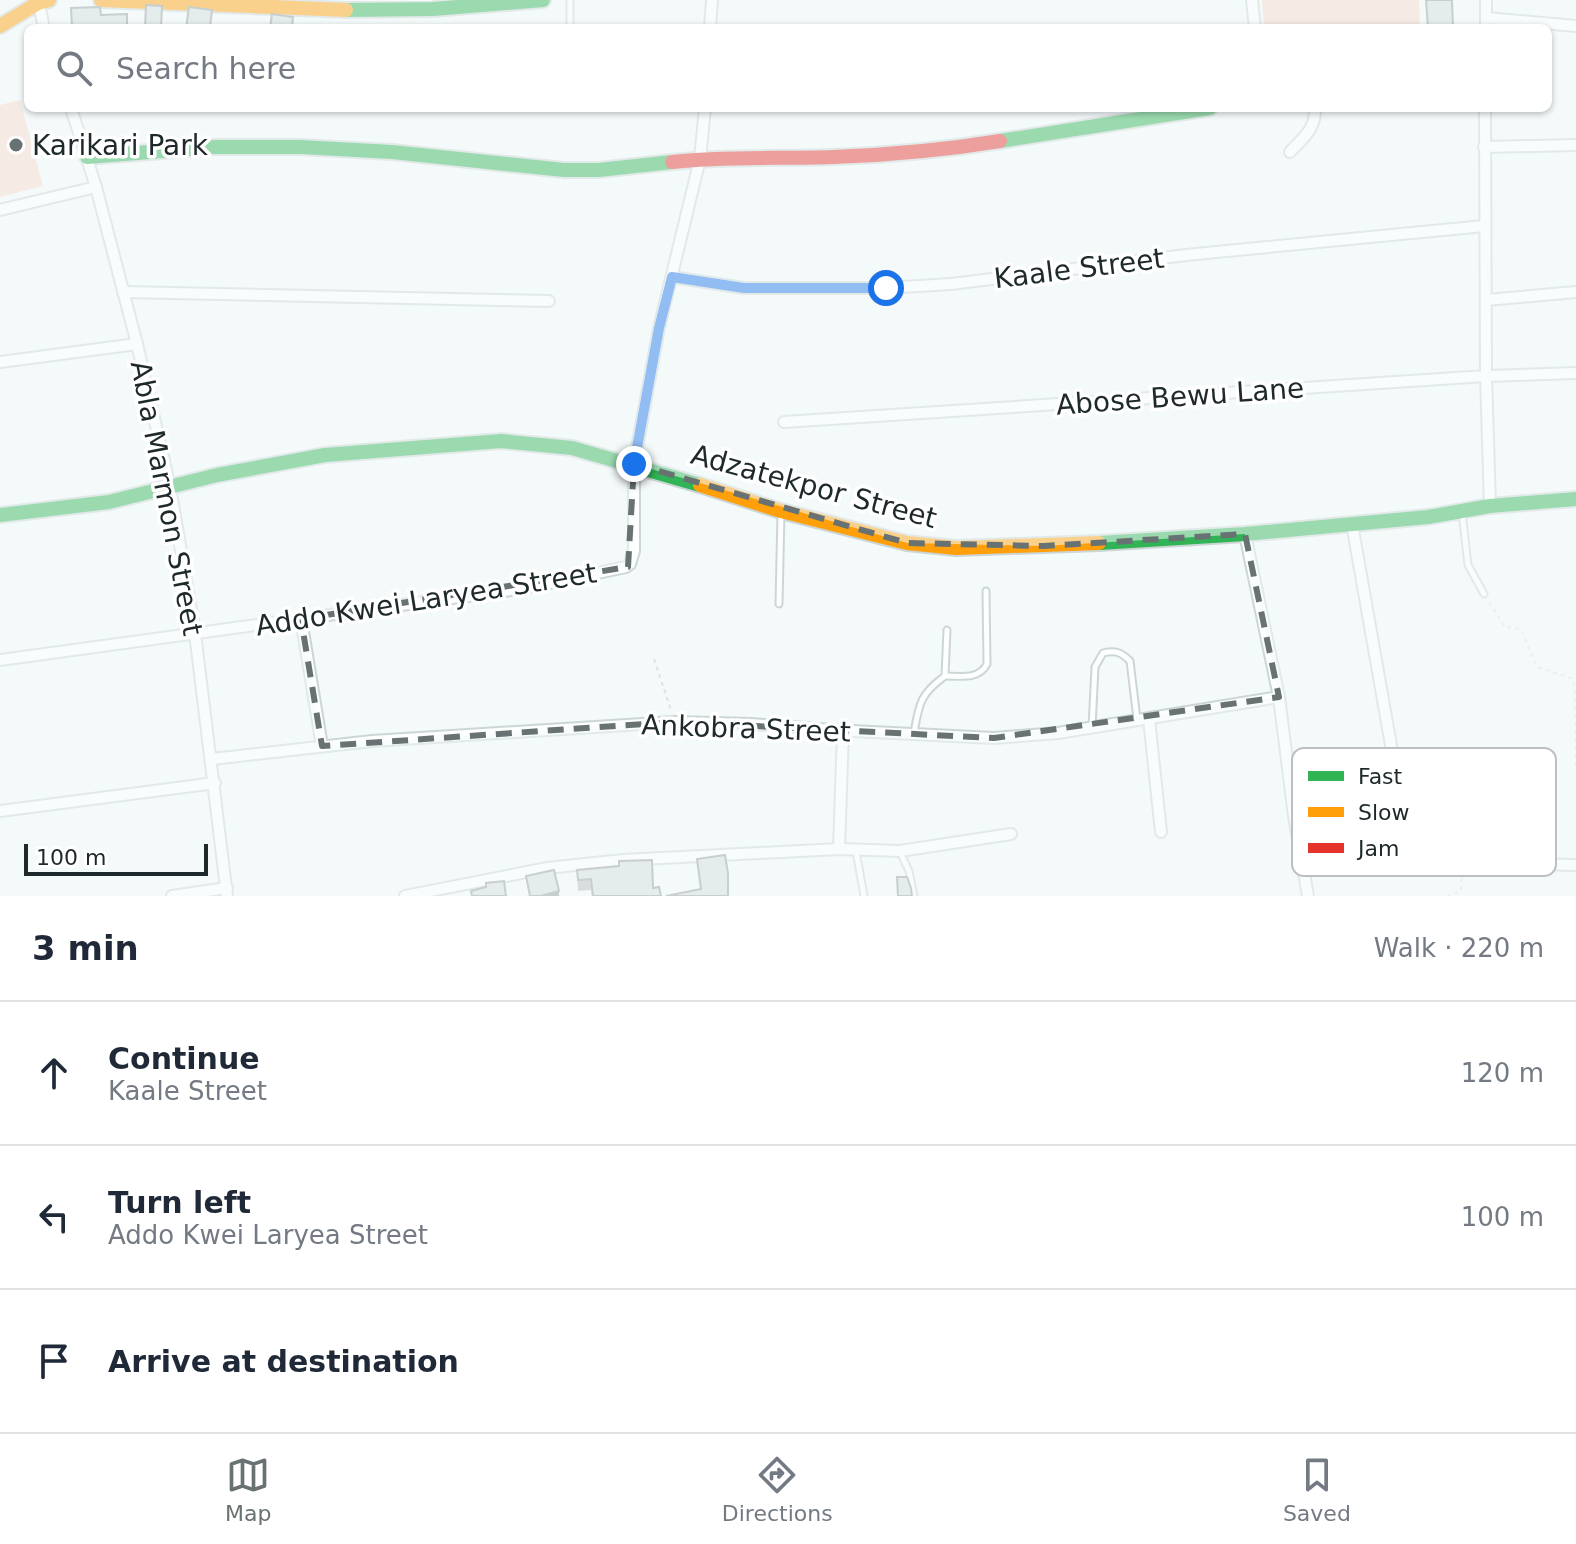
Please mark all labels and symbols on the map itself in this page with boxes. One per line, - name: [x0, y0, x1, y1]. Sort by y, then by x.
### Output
- place label: Karikari Park: [32, 129, 209, 162]
- marker: Karikari Park: [7, 136, 25, 154]
- street label: Kaale Street: [992, 242, 1166, 295]
- route start: [868, 270, 904, 306]
- street label: Abla Marmon Street: [124, 358, 209, 638]
- street label: Abose Bewu Lane: [1055, 371, 1305, 422]
- street label: Adzatekpor Street: [687, 438, 940, 535]
- route end: [616, 446, 652, 482]
- street label: Addo Kwei Laryea Street: [253, 556, 599, 643]
- street label: Ankobra Street: [641, 708, 851, 749]
- legend: [1292, 748, 1556, 876]
- text: Fast: [1358, 764, 1403, 789]
- text: Slow: [1358, 800, 1410, 825]
- text: Jam: [1356, 836, 1399, 861]
- scale bar: [24, 840, 208, 876]

